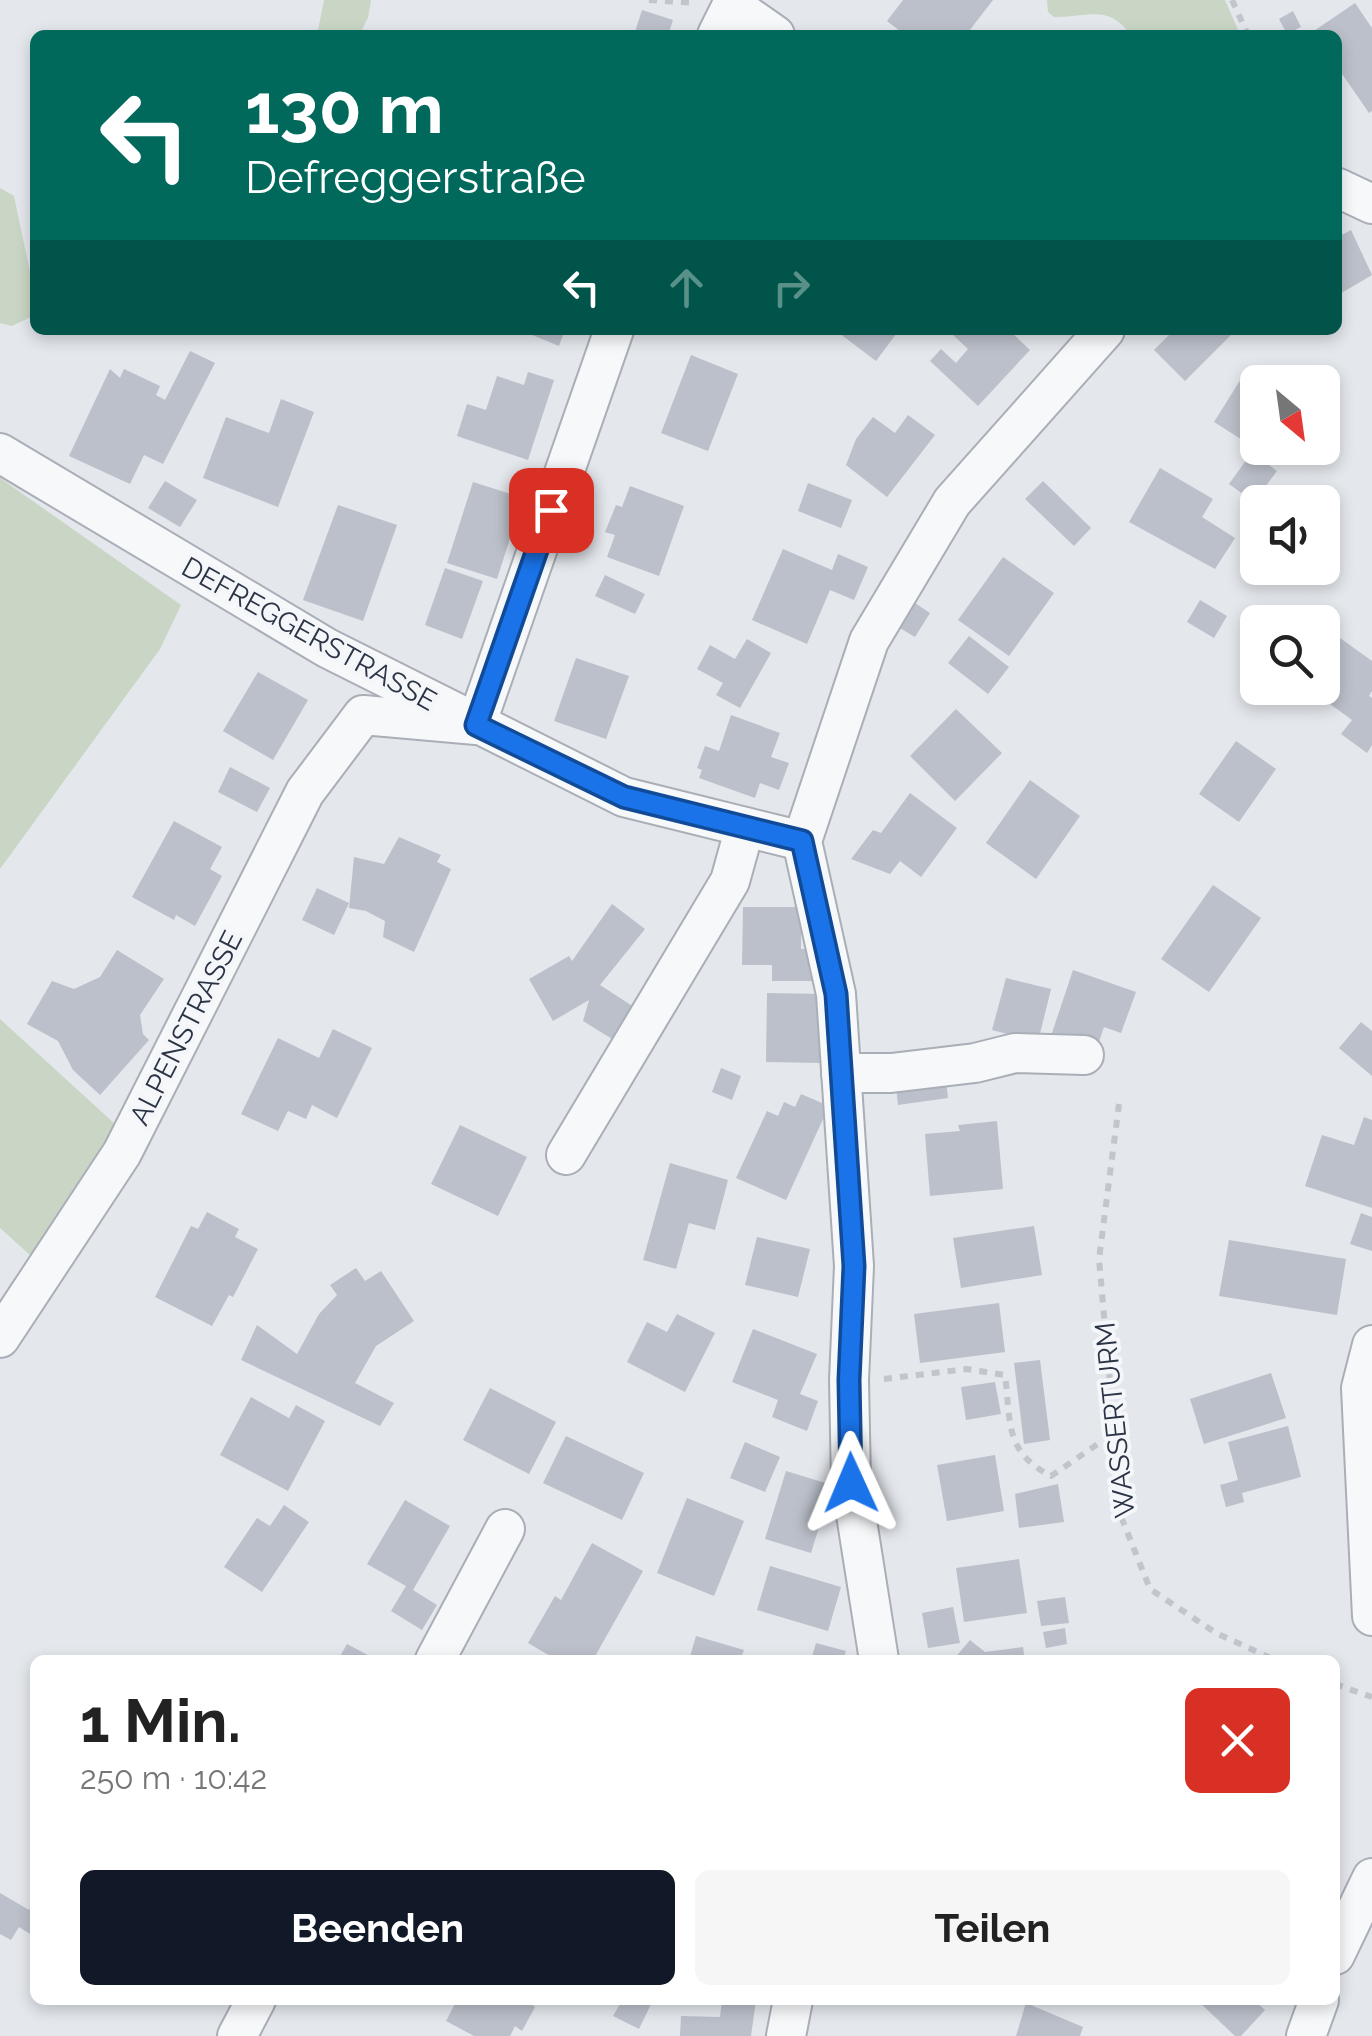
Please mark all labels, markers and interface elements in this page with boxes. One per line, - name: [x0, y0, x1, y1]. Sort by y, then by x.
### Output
- text: 130 m: [245, 67, 444, 149]
- icon: left: [80, 70, 210, 200]
- text: Defreggerstraße: [245, 151, 586, 204]
- icon: left: [554, 260, 609, 315]
- icon: ahead: [659, 260, 714, 315]
- icon: right: [764, 260, 819, 315]
- north arrow: [1240, 365, 1340, 465]
- map controls: [1240, 365, 1340, 705]
- pin: [509, 468, 594, 553]
- icon: arrive: [524, 483, 579, 538]
- button: sound: [1240, 485, 1340, 585]
- street label: DEFREGGERSTRASSE: [176, 550, 442, 718]
- button: search: [1240, 605, 1340, 705]
- street label: ALPENSTRASSE: [123, 926, 249, 1130]
- street label: WASSERTURM: [1088, 1321, 1142, 1519]
- position arrow: [799, 1431, 903, 1535]
- text: 1 Min.: [80, 1686, 241, 1756]
- button: close: [1185, 1688, 1290, 1793]
- text: 250 m · 10:42: [80, 1759, 267, 1796]
- button: Beenden: [80, 1870, 675, 1985]
- button: Teilen: [695, 1870, 1290, 1985]

